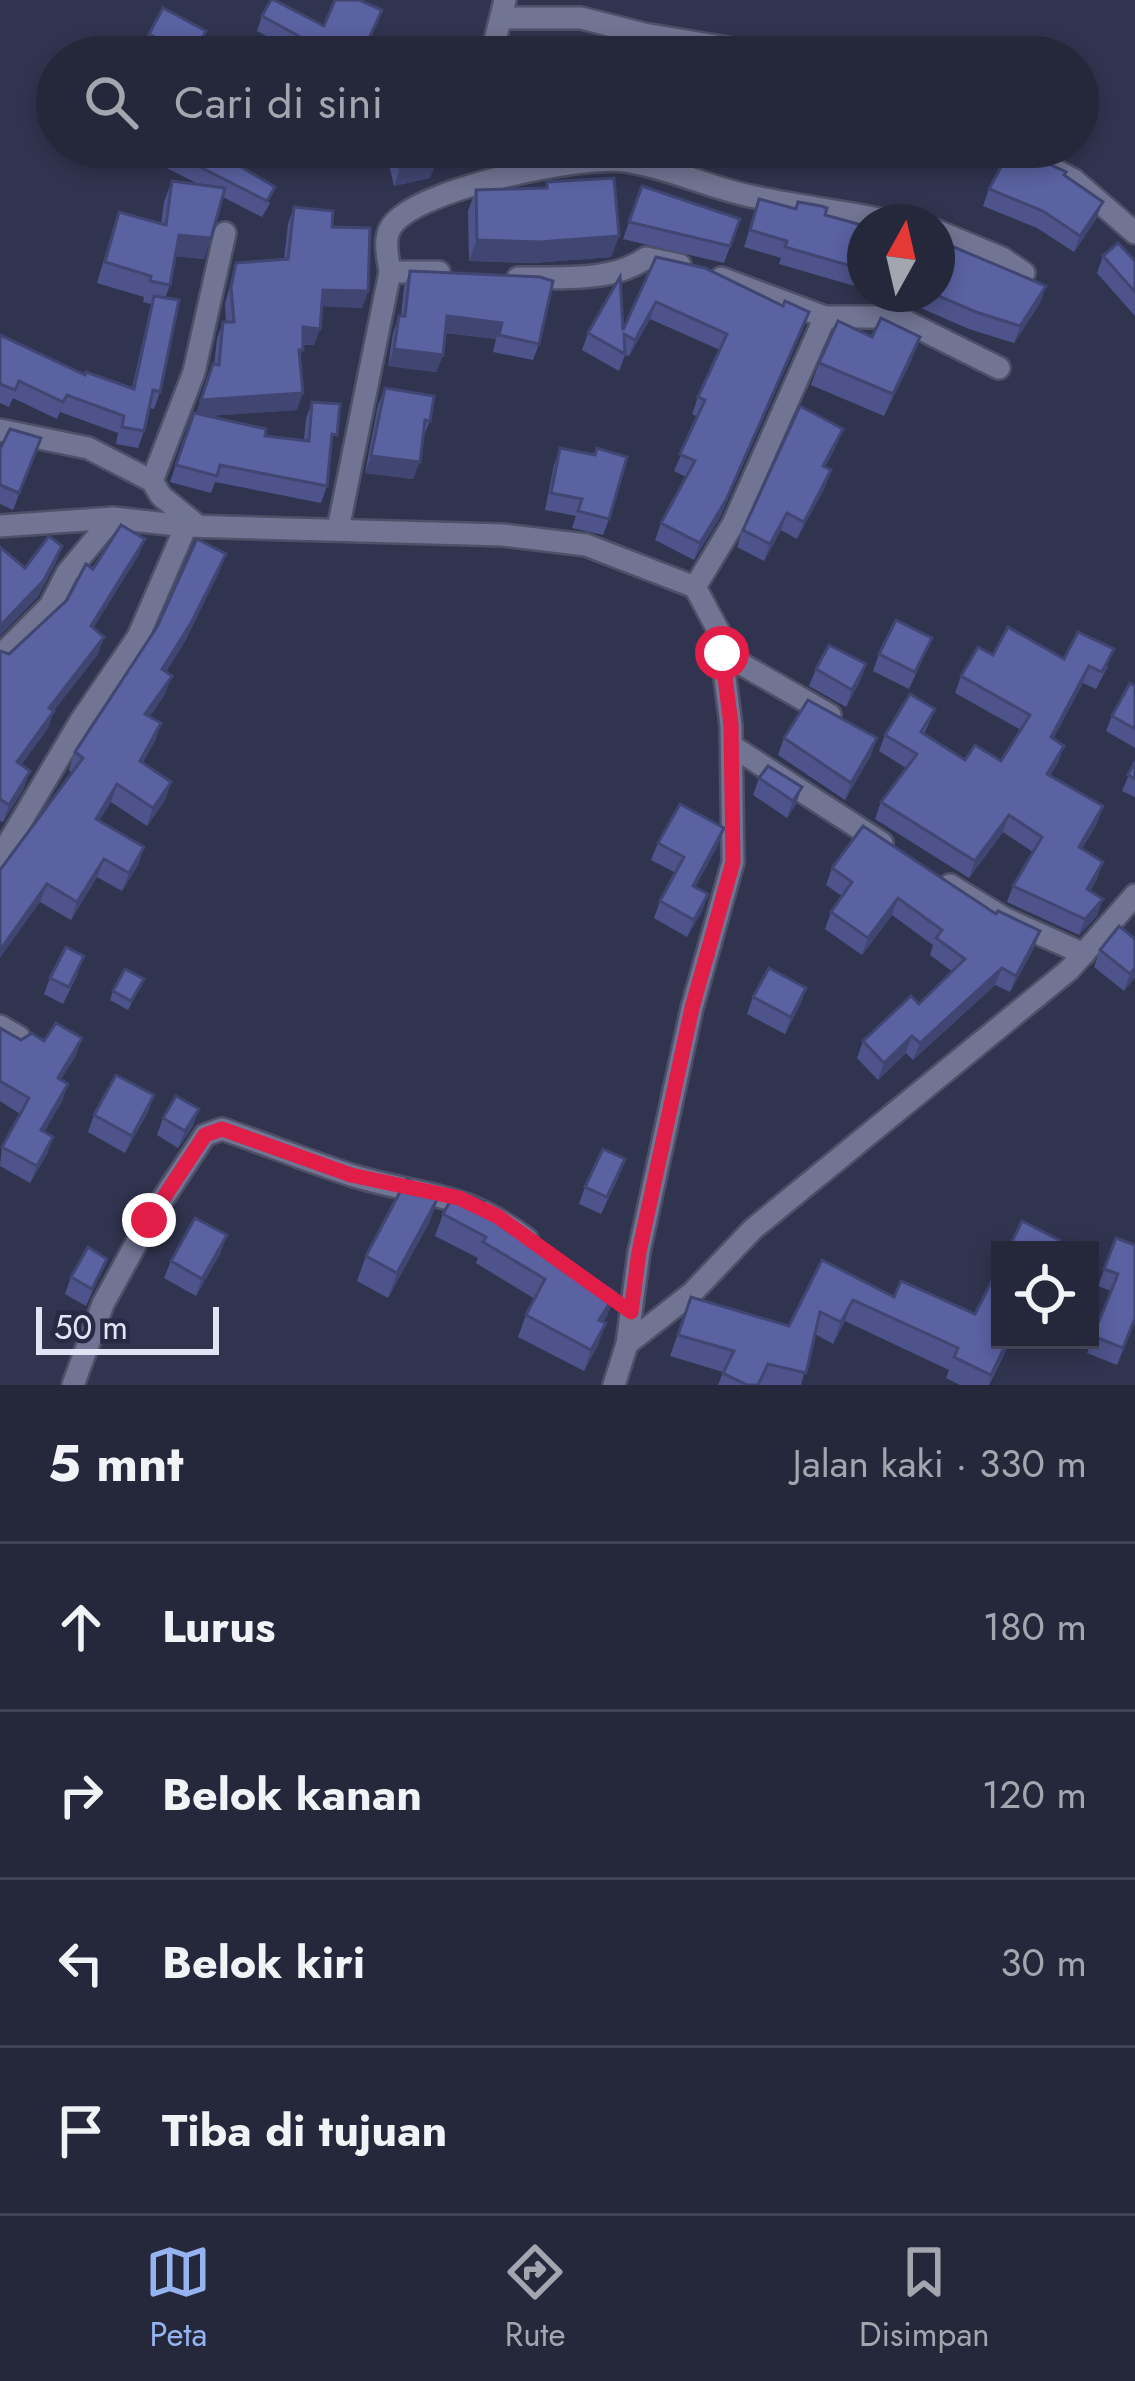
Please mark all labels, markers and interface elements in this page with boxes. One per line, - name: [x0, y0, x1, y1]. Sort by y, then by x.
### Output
- search box: [36, 36, 1099, 168]
- icon: search: [78, 69, 144, 135]
- text: Cari di sini: [174, 70, 383, 135]
- north arrow: [847, 204, 955, 312]
- route start: [695, 626, 749, 680]
- route end: [122, 1193, 176, 1247]
- map controls: [991, 1241, 1099, 1349]
- button: locate: [991, 1241, 1099, 1349]
- scale bar: [36, 1301, 219, 1354]
- text: 50 m: [54, 1304, 128, 1351]
- text: 5 mnt: [48, 1426, 184, 1500]
- text: Jalan kaki · 330 m: [793, 1435, 1087, 1492]
- icon: ahead: [48, 1594, 114, 1660]
- text: Lurus: [162, 1594, 276, 1659]
- text: 180 m: [983, 1598, 1087, 1655]
- icon: right: [48, 1762, 114, 1828]
- text: Belok kanan: [162, 1762, 422, 1827]
- text: 120 m: [982, 1766, 1087, 1823]
- icon: left: [48, 1930, 114, 1996]
- text: Belok kiri: [162, 1930, 365, 1995]
- text: 30 m: [1000, 1934, 1087, 1991]
- icon: arrive: [48, 2098, 114, 2164]
- text: Tiba di tujuan: [162, 2098, 447, 2163]
- tab: Peta: [145, 2239, 211, 2358]
- tab: Rute: [502, 2239, 568, 2358]
- tab: Disimpan: [859, 2239, 990, 2358]

